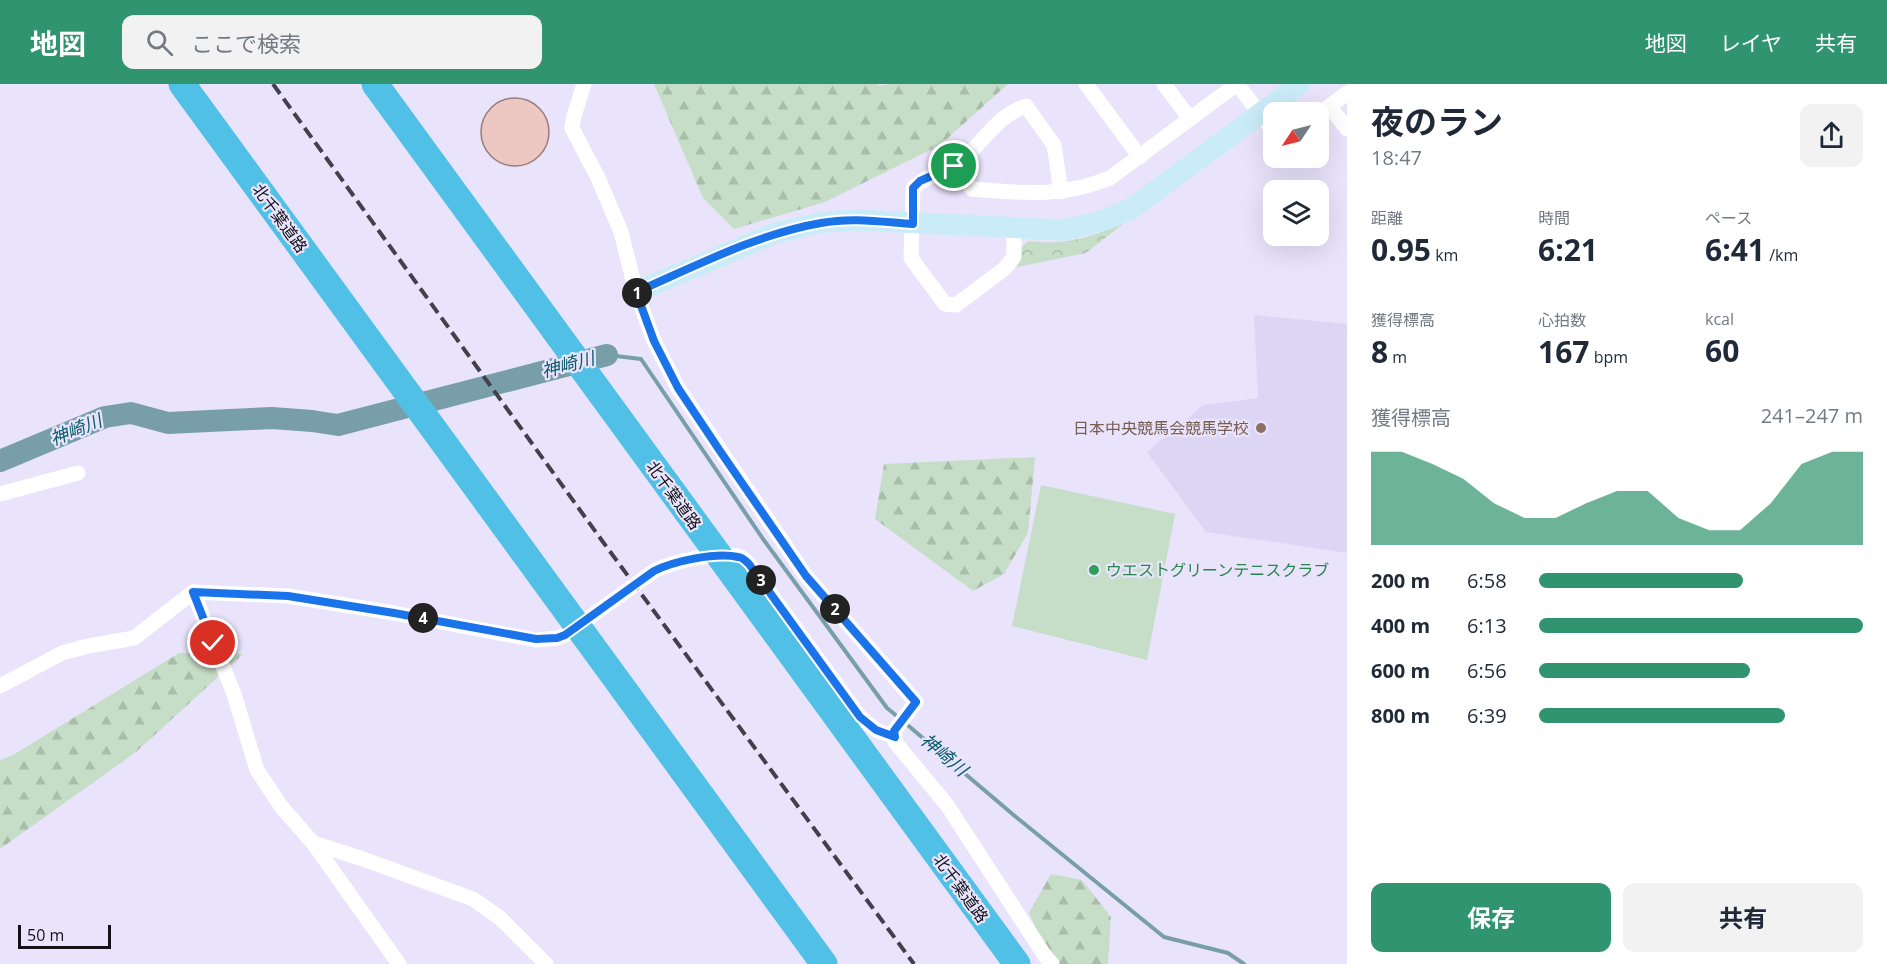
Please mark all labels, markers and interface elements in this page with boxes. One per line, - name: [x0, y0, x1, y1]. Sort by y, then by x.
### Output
- search box: [122, 15, 542, 69]
- text: 地図: [30, 24, 86, 62]
- icon: search: [143, 26, 176, 59]
- text: ここで検索: [191, 28, 301, 58]
- text: 地図: [1645, 29, 1687, 57]
- text: レイヤ: [1720, 29, 1782, 57]
- text: 共有: [1815, 29, 1857, 57]
- text: 夜のラン: [1371, 99, 1503, 144]
- north arrow: [1263, 102, 1329, 168]
- map controls: [1263, 102, 1329, 246]
- button: share: [1800, 104, 1863, 167]
- pin: [928, 140, 979, 191]
- text: 18:47: [1371, 144, 1422, 171]
- icon: arrive: [937, 149, 970, 182]
- street label: 北千葉道路: [248, 179, 312, 257]
- button: layers: [1263, 180, 1329, 246]
- text: 距離: [1371, 207, 1403, 229]
- text: 時間: [1538, 207, 1570, 229]
- text: ペース: [1705, 207, 1752, 229]
- text: 0.95: [1371, 229, 1431, 270]
- text: 6:21: [1538, 229, 1598, 270]
- text: 6:41: [1705, 229, 1765, 270]
- text: km: [1431, 244, 1458, 266]
- text: /km: [1765, 244, 1798, 266]
- pin: 1: [622, 278, 652, 308]
- text: 1: [632, 282, 642, 304]
- text: kcal: [1705, 308, 1734, 330]
- text: 獲得標高: [1371, 309, 1435, 331]
- text: 心拍数: [1538, 309, 1586, 331]
- text: 60: [1705, 330, 1739, 371]
- text: 8: [1371, 331, 1388, 372]
- text: 167: [1538, 331, 1589, 372]
- water label: 神崎川: [539, 345, 599, 383]
- text: m: [1388, 346, 1407, 368]
- text: bpm: [1589, 346, 1628, 368]
- text: 241–247 m: [1761, 402, 1863, 429]
- text: 獲得標高: [1371, 404, 1451, 431]
- water label: 神崎川: [46, 407, 107, 450]
- place label: 日本中央競馬会競馬学校: [1073, 417, 1249, 439]
- marker: 日本中央競馬会競馬学校: [1254, 421, 1268, 435]
- street label: 北千葉道路: [642, 456, 706, 534]
- place label: ウエストグリーンテニスクラブ: [1106, 559, 1329, 581]
- marker: ウエストグリーンテニスクラブ: [1087, 563, 1101, 577]
- pin: 3: [746, 565, 776, 595]
- text: 200 m: [1371, 567, 1430, 594]
- text: 6:58: [1467, 567, 1507, 594]
- text: 3: [756, 569, 766, 591]
- pin: 2: [820, 594, 850, 624]
- text: 2: [830, 598, 840, 620]
- pin: 4: [408, 603, 438, 633]
- text: 4: [418, 607, 428, 629]
- text: 400 m: [1371, 612, 1430, 639]
- text: 6:13: [1467, 612, 1507, 639]
- pin: [187, 617, 238, 668]
- icon: check: [196, 626, 229, 659]
- text: 600 m: [1371, 657, 1430, 684]
- text: 6:56: [1467, 657, 1507, 684]
- text: 800 m: [1371, 702, 1430, 729]
- text: 6:39: [1467, 702, 1507, 729]
- water label: 神崎川: [916, 728, 975, 782]
- street label: 北千葉道路: [929, 849, 993, 927]
- button: 保存: [1371, 883, 1611, 952]
- button: 共有: [1623, 883, 1863, 952]
- scale bar: [18, 922, 111, 950]
- text: 50 m: [27, 924, 64, 946]

